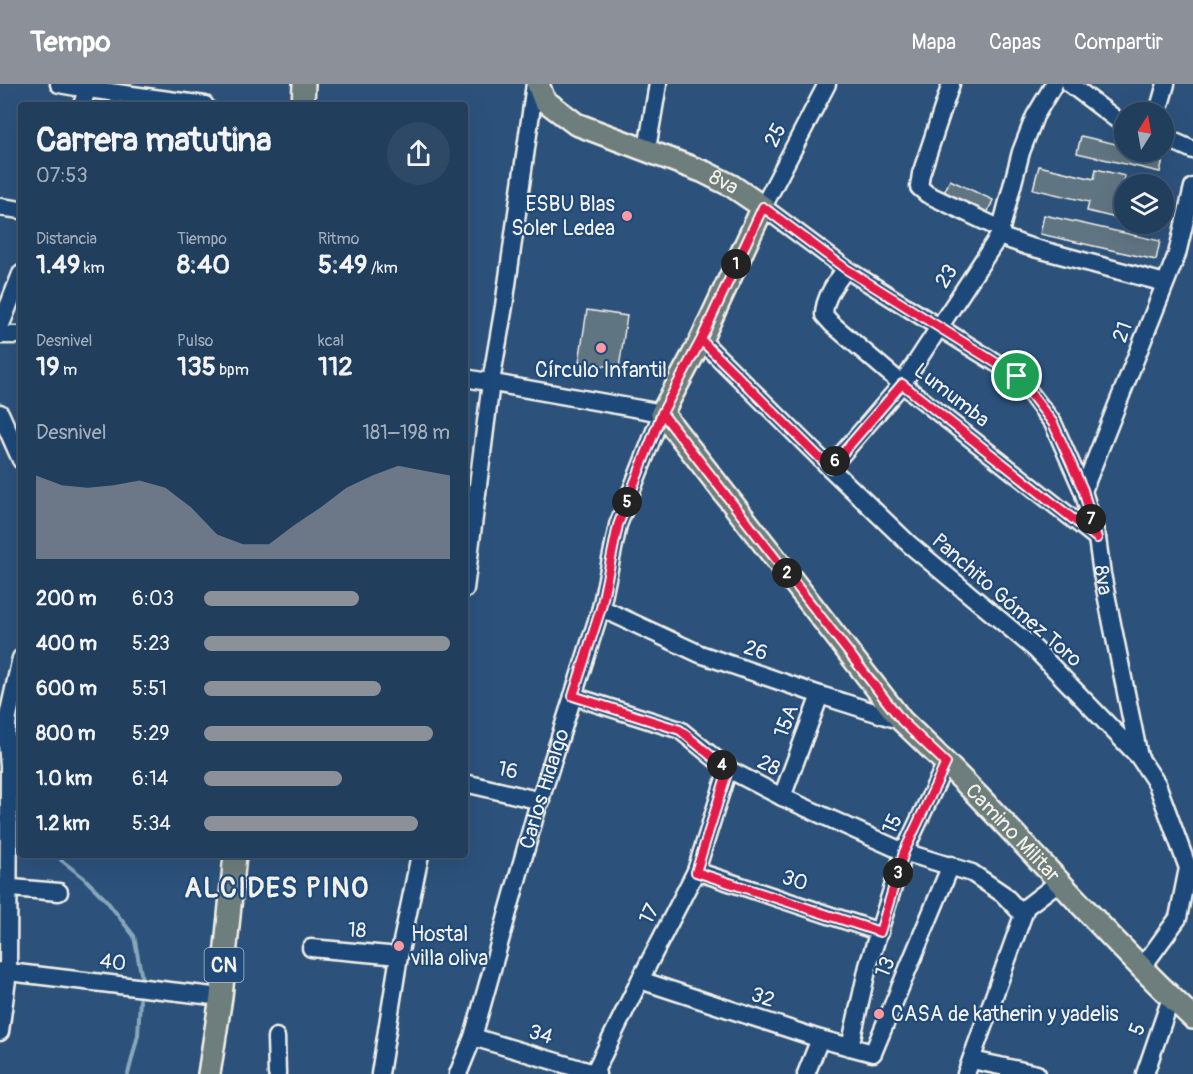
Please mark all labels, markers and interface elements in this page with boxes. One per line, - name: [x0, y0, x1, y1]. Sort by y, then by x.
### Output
- text: Tempo: [30, 25, 111, 60]
- text: Mapa: [912, 29, 956, 56]
- text: Capas: [989, 29, 1041, 56]
- text: Compartir: [1074, 29, 1163, 56]
- north arrow: [1114, 102, 1174, 162]
- map controls: [1114, 102, 1174, 234]
- street label: 25: [758, 119, 793, 152]
- text: Carrera matutina: [36, 120, 272, 161]
- button: share: [387, 122, 450, 185]
- text: 07:53: [36, 163, 88, 188]
- street label: 8va: [704, 164, 744, 201]
- button: layers: [1114, 174, 1174, 234]
- place label: ESBU Blas Soler Ledea: [511, 191, 616, 242]
- marker: ESBU Blas Soler Ledea: [620, 209, 634, 223]
- text: Distancia: [36, 229, 97, 249]
- text: Tiempo: [177, 229, 227, 249]
- text: Ritmo: [318, 229, 359, 249]
- text: 1.49: [36, 249, 80, 281]
- text: 8:40: [177, 249, 230, 281]
- text: 5:49: [318, 249, 368, 281]
- pin: 1: [721, 249, 751, 279]
- text: 1: [733, 254, 739, 274]
- text: km: [80, 258, 105, 278]
- text: /km: [368, 258, 398, 278]
- street label: 23: [929, 259, 964, 293]
- street label: 21: [1106, 318, 1139, 346]
- text: Desnivel: [36, 331, 92, 351]
- text: Pulso: [177, 331, 213, 351]
- text: kcal: [318, 331, 344, 351]
- marker: Círculo Infantil: [594, 341, 608, 355]
- pin: [991, 350, 1042, 401]
- text: 19: [36, 351, 60, 383]
- text: 135: [177, 351, 216, 383]
- text: 112: [318, 351, 353, 383]
- place label: Círculo Infantil: [535, 357, 667, 384]
- street label: Lumumba: [908, 357, 995, 433]
- icon: arrive: [1000, 359, 1033, 392]
- text: m: [60, 360, 77, 380]
- text: bpm: [216, 360, 249, 380]
- text: Desnivel: [36, 420, 106, 445]
- text: 181–198 m: [362, 420, 450, 445]
- pin: 6: [820, 446, 850, 476]
- text: 6: [830, 451, 840, 471]
- pin: 5: [612, 487, 642, 517]
- text: 5: [623, 492, 631, 512]
- pin: 7: [1076, 504, 1106, 534]
- text: 7: [1087, 509, 1095, 529]
- street label: Panchito Gómez Toro: [926, 528, 1088, 673]
- pin: 2: [772, 558, 802, 588]
- text: 2: [783, 563, 791, 583]
- street label: 8va: [1087, 564, 1119, 597]
- text: 200 m: [36, 586, 97, 611]
- text: 6:03: [132, 586, 174, 611]
- text: 400 m: [36, 631, 97, 656]
- text: 5:23: [132, 631, 170, 656]
- street label: 26: [740, 634, 772, 667]
- text: 600 m: [36, 676, 97, 701]
- text: 5:51: [132, 676, 167, 701]
- street label: 15A: [768, 701, 805, 742]
- text: 800 m: [36, 721, 96, 746]
- text: 5:29: [132, 721, 170, 746]
- street label: Carlos Hidalgo: [513, 726, 576, 852]
- street label: 28: [753, 748, 785, 783]
- pin: 4: [707, 750, 737, 780]
- street label: 16: [495, 755, 521, 786]
- text: 4: [717, 755, 727, 775]
- text: 1.0 km: [36, 766, 92, 791]
- text: 6:14: [132, 766, 168, 791]
- street label: Camino Militar: [959, 778, 1066, 889]
- street label: 15: [876, 810, 909, 839]
- text: 1.2 km: [36, 811, 90, 836]
- text: 5:34: [132, 811, 171, 836]
- pin: 3: [883, 858, 913, 888]
- text: 3: [894, 863, 902, 883]
- street label: 30: [778, 864, 811, 897]
- district label: ALCIDES PINO: [184, 872, 370, 905]
- street label: 17: [633, 899, 666, 929]
- street label: 18: [346, 916, 367, 945]
- place label: Hostal villa oliva: [410, 921, 488, 972]
- marker: Hostal villa oliva: [392, 939, 406, 953]
- street label: 40: [98, 947, 128, 978]
- road number: CN: [204, 948, 244, 982]
- street label: 13: [869, 953, 902, 982]
- street label: 32: [748, 981, 778, 1014]
- place label: CASA de katherin y yadelis: [891, 1001, 1119, 1028]
- marker: CASA de katherin y yadelis: [872, 1007, 886, 1021]
- street label: 34: [526, 1018, 556, 1051]
- street label: 5: [1123, 1019, 1152, 1039]

